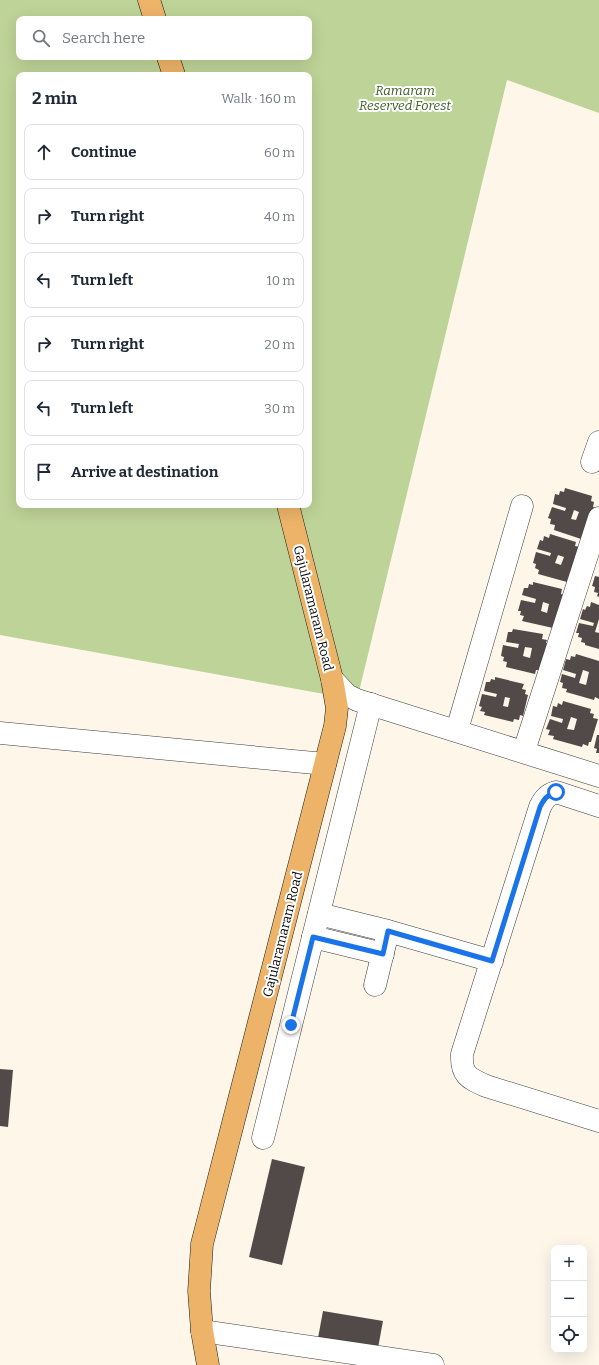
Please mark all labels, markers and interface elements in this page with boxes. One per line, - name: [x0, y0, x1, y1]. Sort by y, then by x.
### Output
- search box: [16, 16, 312, 60]
- icon: search: [30, 27, 52, 49]
- text: Search here: [62, 29, 145, 47]
- park label: Ramaram Reserved Forest: [359, 83, 451, 113]
- text: 2 min: [32, 88, 77, 109]
- text: Walk · 160 m: [221, 91, 296, 106]
- icon: ahead: [33, 141, 55, 163]
- text: Continue: [71, 143, 137, 161]
- text: 60 m: [264, 145, 295, 160]
- icon: right: [33, 205, 55, 227]
- text: Turn right: [71, 207, 144, 225]
- text: 40 m: [264, 209, 295, 224]
- icon: left: [33, 269, 55, 291]
- text: Turn left: [71, 271, 133, 289]
- text: 10 m: [266, 273, 295, 288]
- icon: right: [33, 333, 55, 355]
- text: Turn right: [71, 335, 144, 353]
- text: 20 m: [265, 337, 295, 352]
- icon: left: [33, 397, 55, 419]
- text: Turn left: [71, 399, 133, 417]
- text: 30 m: [264, 401, 295, 416]
- icon: arrive: [33, 461, 55, 483]
- text: Arrive at destination: [71, 463, 218, 481]
- street label: Gajularamaram Road: [291, 544, 336, 673]
- route start: [547, 783, 565, 801]
- street label: Gajularamaram Road: [260, 870, 305, 998]
- route end: [282, 1016, 300, 1034]
- map controls: [551, 1245, 587, 1353]
- button: +: [551, 1245, 587, 1281]
- button: −: [551, 1281, 587, 1317]
- button: locate: [551, 1317, 587, 1353]

